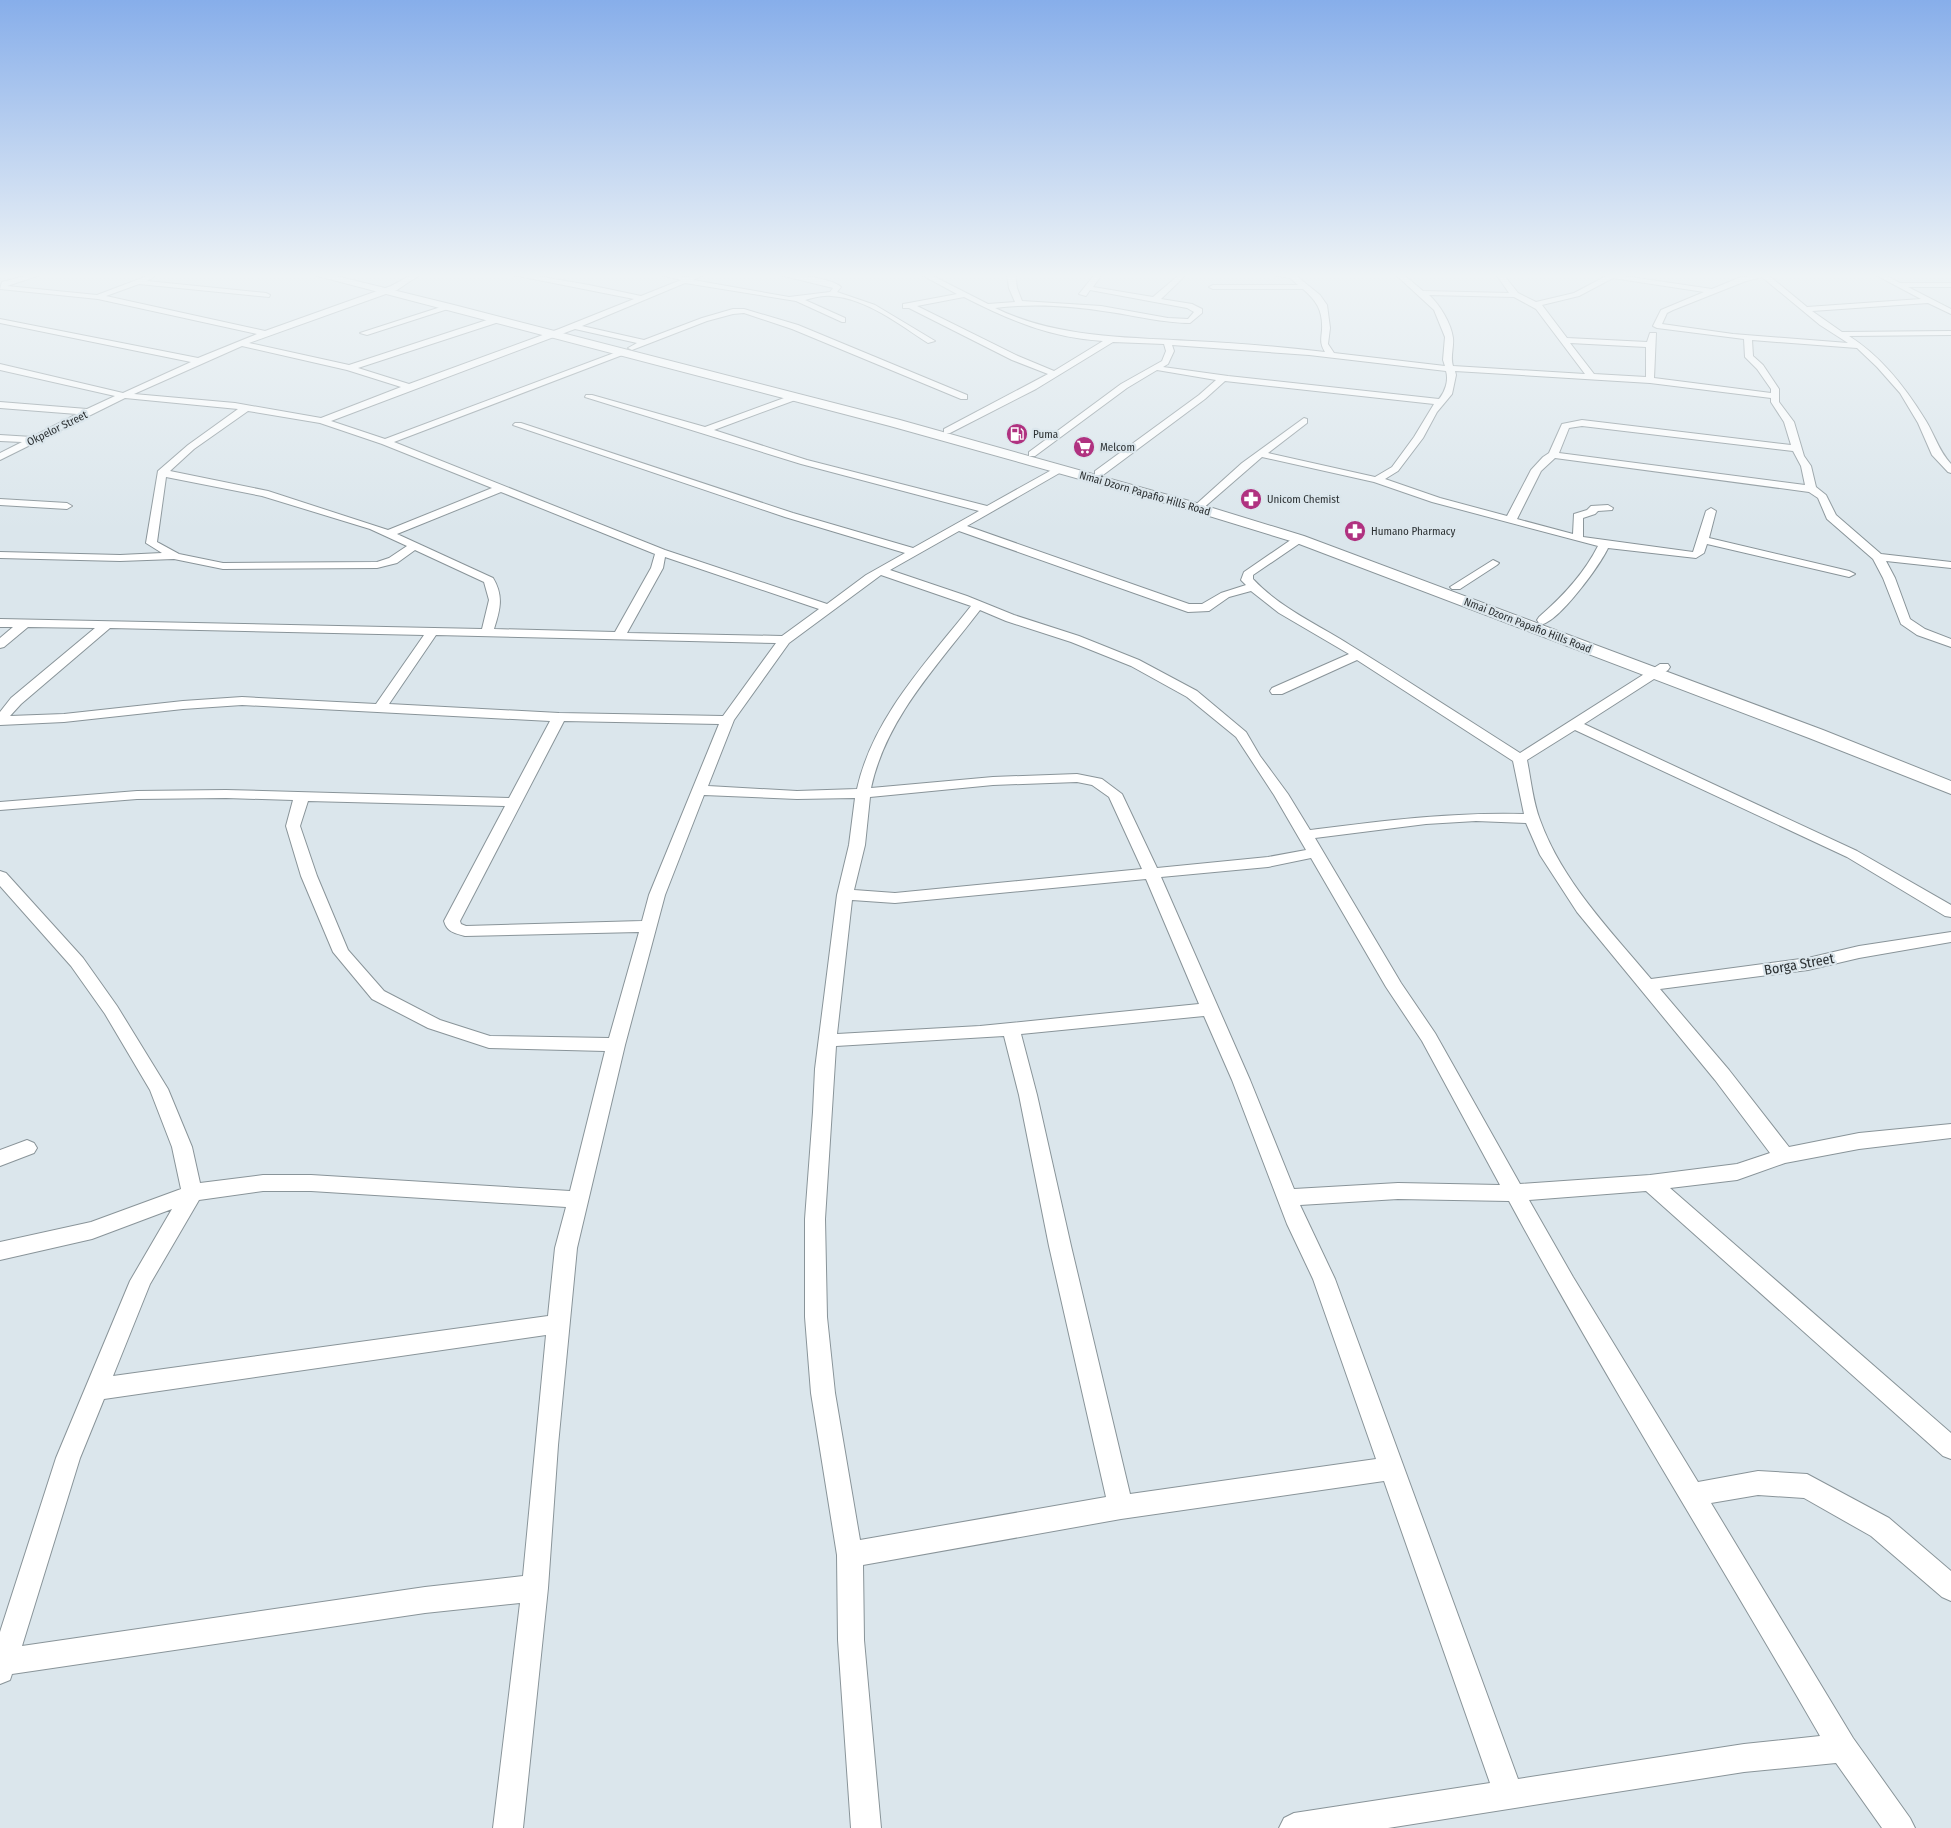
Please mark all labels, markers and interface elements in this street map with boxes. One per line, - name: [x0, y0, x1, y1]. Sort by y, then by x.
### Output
- street label: Okpelor Street: [25, 408, 90, 449]
- fuel station icon: Puma: [1005, 422, 1029, 446]
- place label: Puma: [1033, 428, 1058, 441]
- supermarket icon: Melcom: [1072, 435, 1096, 459]
- place label: Melcom: [1100, 441, 1135, 454]
- street label: Nmai Dzorn Papafio Hills Road: [1078, 469, 1212, 518]
- pharmacy icon: Unicom Chemist: [1239, 487, 1263, 511]
- place label: Unicom Chemist: [1267, 493, 1340, 506]
- pharmacy icon: Humano Pharmacy: [1343, 519, 1367, 543]
- place label: Humano Pharmacy: [1371, 525, 1456, 538]
- street label: Nmai Dzorn Papafio Hills Road: [1462, 595, 1593, 656]
- street label: Borga Street: [1763, 950, 1836, 979]

